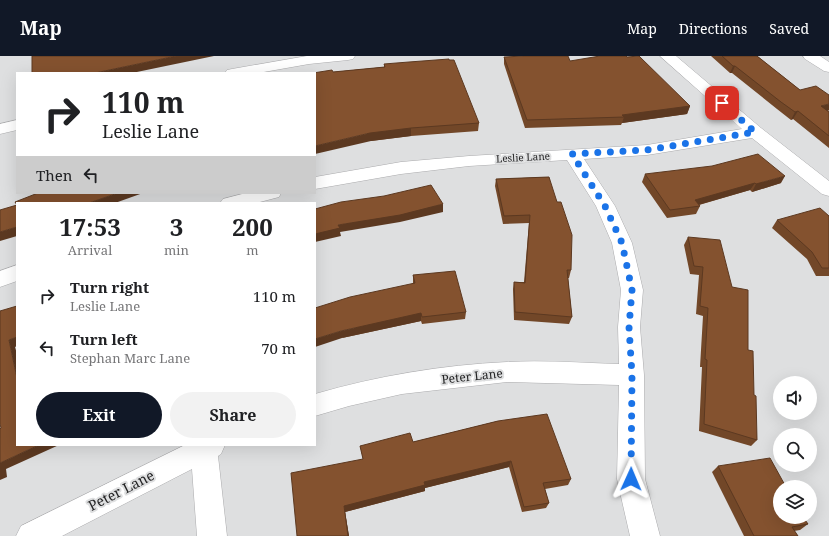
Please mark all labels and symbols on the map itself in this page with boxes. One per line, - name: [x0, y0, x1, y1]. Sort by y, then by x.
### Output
- pin: [705, 86, 739, 120]
- street label: Leslie Lane: [496, 149, 550, 165]
- street label: Peter Lane: [441, 364, 503, 388]
- position arrow: [610, 458, 652, 500]
- street label: Peter Lane: [85, 465, 157, 515]

